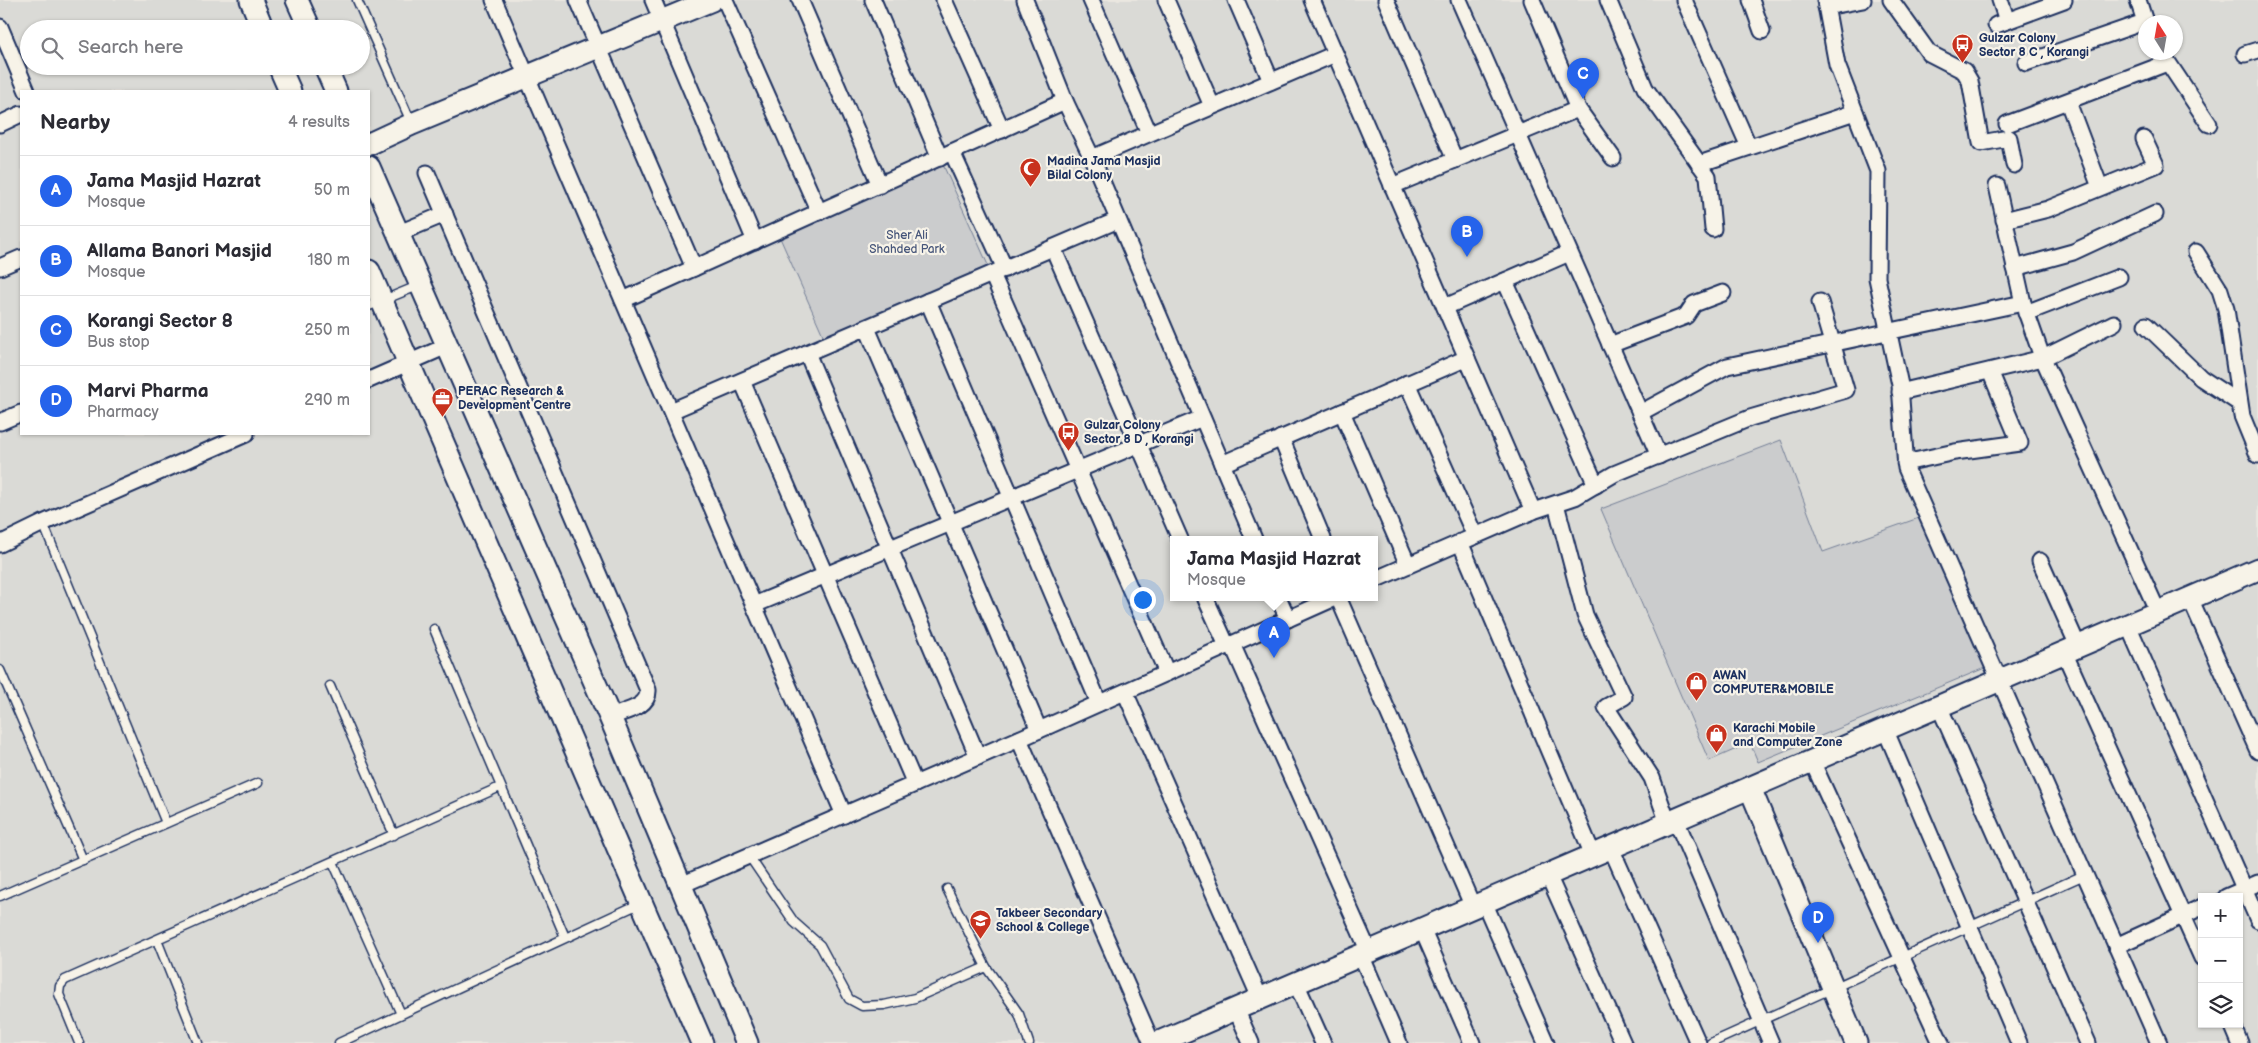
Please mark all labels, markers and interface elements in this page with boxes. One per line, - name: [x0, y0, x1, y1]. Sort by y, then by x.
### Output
- north arrow: [2138, 15, 2183, 60]
- search box: [20, 20, 370, 75]
- place label: Gulzar Colony Sector 8 C , Korangi: [1979, 31, 2089, 60]
- bus stop icon: Gulzar Colony Sector 8 C , Korangi: [1951, 33, 1975, 64]
- icon: search: [38, 34, 66, 62]
- text: Search here: [78, 36, 183, 59]
- pin: C: [1567, 58, 1599, 99]
- text: Nearby: [40, 110, 110, 135]
- text: 4 results: [288, 113, 350, 132]
- place label: Madina Jama Masjid Bilal Colony: [1047, 154, 1161, 183]
- mosque icon: Madina Jama Masjid Bilal Colony: [1019, 156, 1043, 187]
- text: Jama Masjid Hazrat: [87, 170, 261, 193]
- text: A: [51, 181, 61, 200]
- text: 50 m: [314, 181, 350, 200]
- text: Mosque: [87, 193, 146, 212]
- pin: B: [1451, 216, 1483, 257]
- park label: Sher Ali Shahded Park: [869, 228, 945, 257]
- text: Allama Banori Masjid: [87, 240, 272, 263]
- text: B: [50, 251, 62, 270]
- text: 180 m: [308, 251, 350, 270]
- text: Mosque: [87, 263, 146, 282]
- text: Korangi Sector 8: [87, 310, 233, 333]
- text: C: [50, 321, 62, 340]
- text: 250 m: [304, 321, 350, 340]
- text: Bus stop: [87, 333, 150, 352]
- text: Marvi Pharma: [87, 380, 209, 403]
- place label: PERAC Research & Development Centre: [458, 384, 571, 413]
- office icon: PERAC Research & Development Centre: [430, 386, 454, 417]
- text: D: [50, 391, 62, 410]
- text: 290 m: [304, 391, 350, 410]
- text: Pharmacy: [87, 403, 159, 422]
- place label: Gulzar Colony Sector 8 D , Korangi: [1084, 418, 1194, 447]
- bus stop icon: Gulzar Colony Sector 8 D , Korangi: [1056, 420, 1080, 451]
- popup: [1170, 536, 1378, 601]
- text: Jama Masjid Hazrat: [1187, 548, 1361, 571]
- text: Mosque: [1187, 571, 1246, 590]
- your location: [1130, 587, 1156, 613]
- pin: A: [1258, 617, 1290, 658]
- place label: AWAN COMPUTER&MOBILE: [1712, 668, 1834, 697]
- shop icon: AWAN COMPUTER&MOBILE: [1685, 670, 1709, 701]
- place label: Karachi Mobile and Computer Zone: [1733, 721, 1842, 750]
- shop icon: Karachi Mobile and Computer Zone: [1705, 723, 1729, 754]
- map controls: [2198, 893, 2243, 1028]
- button: +: [2198, 893, 2243, 938]
- pin: D: [1802, 902, 1834, 943]
- place label: Takbeer Secondary School & College: [996, 906, 1103, 935]
- school or university icon: Takbeer Secondary School & College: [968, 908, 992, 939]
- button: −: [2198, 938, 2243, 983]
- button: layers: [2198, 983, 2243, 1028]

